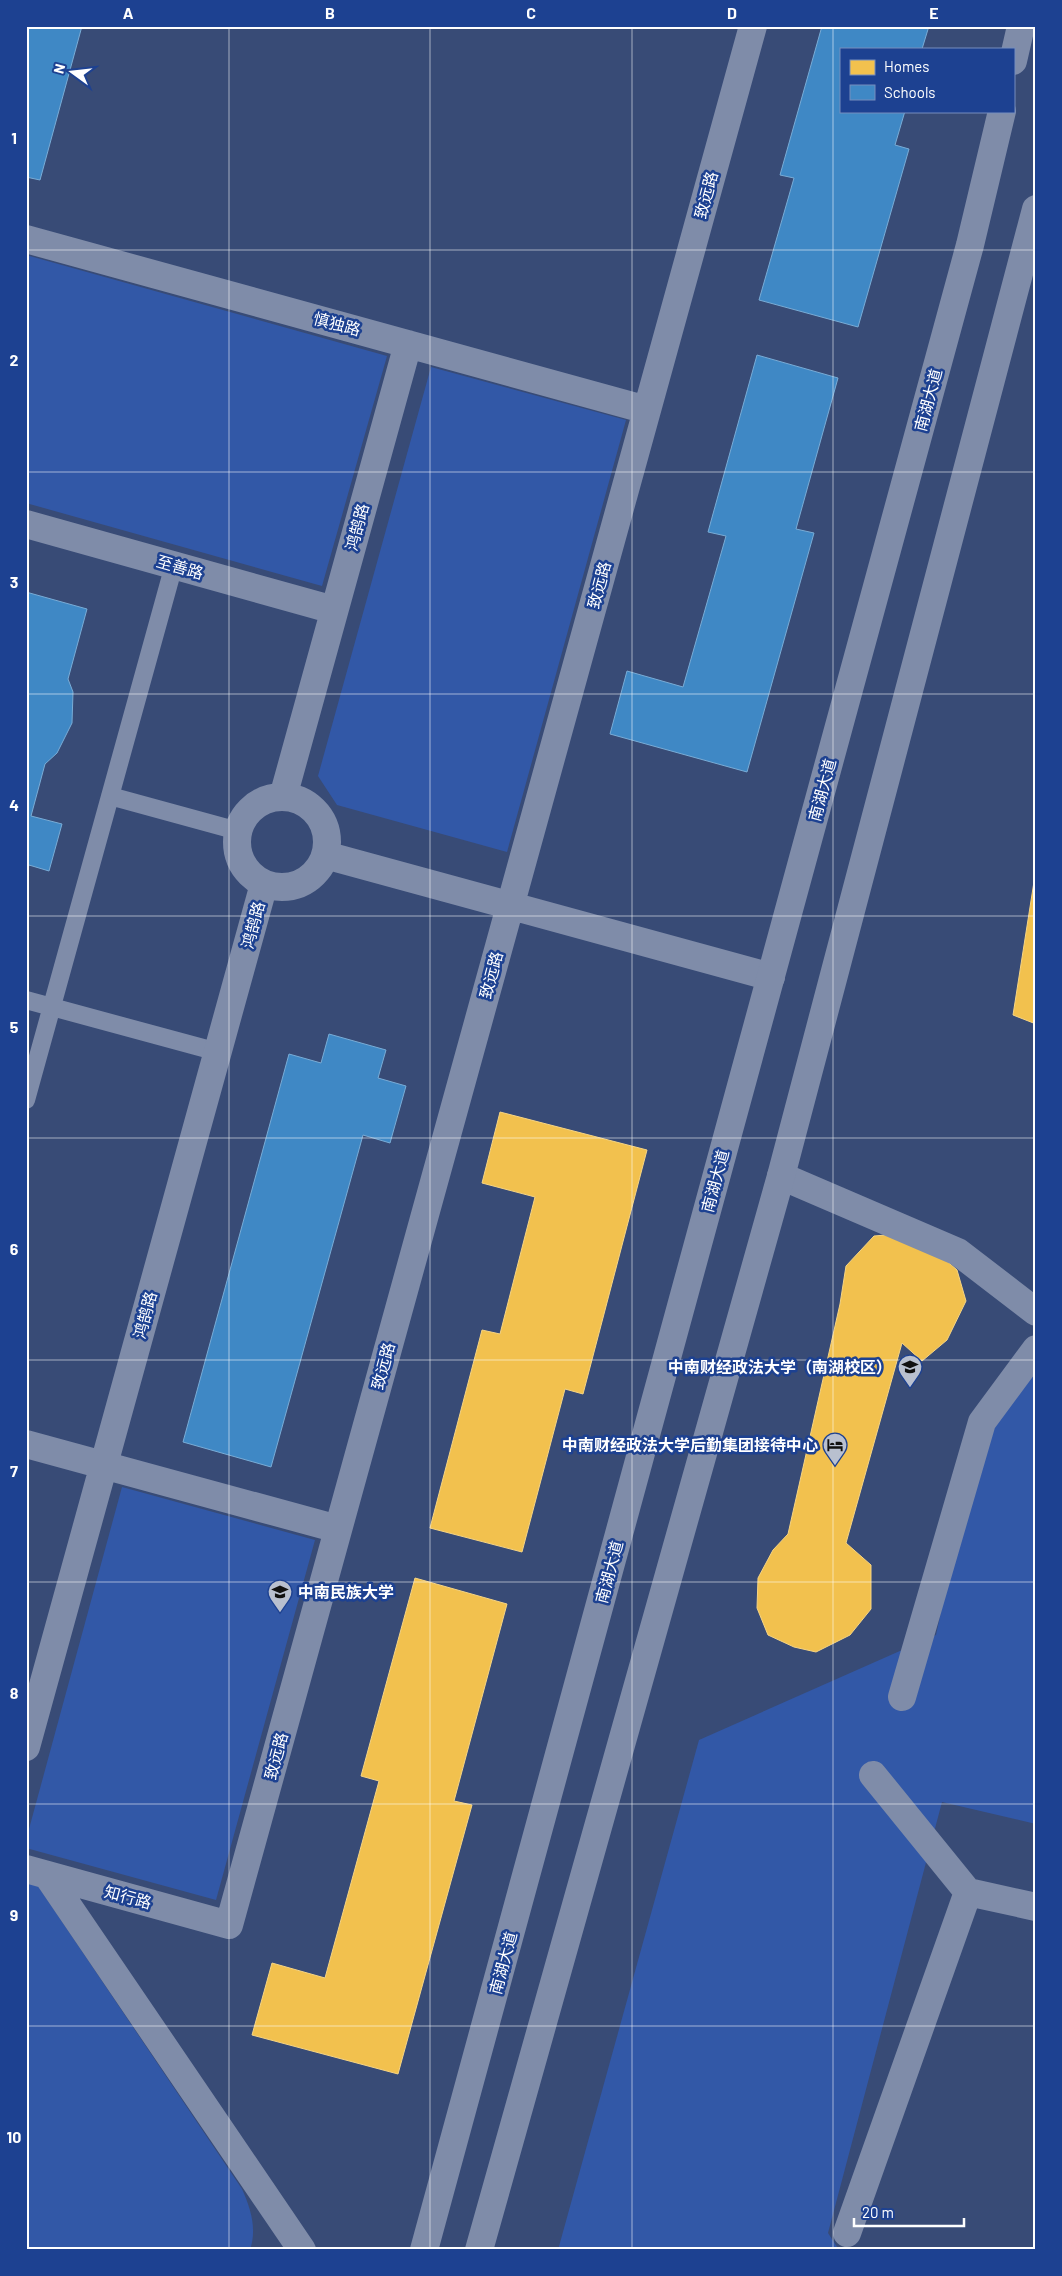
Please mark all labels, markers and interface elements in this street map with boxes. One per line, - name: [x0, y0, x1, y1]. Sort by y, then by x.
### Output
- text: A: [123, 3, 134, 22]
- text: B: [325, 3, 335, 22]
- text: C: [526, 3, 536, 22]
- text: D: [727, 3, 737, 22]
- text: E: [929, 3, 939, 22]
- north arrow: [48, 48, 98, 98]
- legend: [840, 48, 1014, 112]
- text: Homes: [884, 57, 929, 75]
- text: N: [50, 62, 68, 75]
- text: Schools: [884, 83, 936, 101]
- text: 1: [11, 128, 17, 147]
- street label: 致远路: [690, 169, 721, 221]
- street label: 慎独路: [311, 308, 363, 339]
- text: 2: [10, 350, 19, 369]
- street label: 南湖大道: [910, 366, 945, 433]
- street label: 鸿鹄路: [341, 501, 372, 553]
- street label: 至善路: [154, 551, 206, 582]
- street label: 致远路: [583, 559, 614, 611]
- text: 3: [10, 572, 18, 591]
- street label: 南湖大道: [804, 756, 839, 823]
- text: 4: [9, 795, 19, 814]
- street label: 鸿鹄路: [237, 899, 268, 951]
- street label: 致远路: [475, 949, 506, 1001]
- text: 5: [10, 1017, 19, 1036]
- street label: 南湖大道: [697, 1147, 732, 1214]
- text: 6: [10, 1239, 19, 1258]
- street label: 鸿鹄路: [129, 1289, 160, 1341]
- street label: 致远路: [367, 1340, 398, 1392]
- school or university icon: 中南财经政法大学（南湖校区）: [897, 1354, 923, 1388]
- place label: 中南财经政法大学（南湖校区）: [668, 1357, 892, 1376]
- hotel icon: 中南财经政法大学后勤集团接待中心: [822, 1432, 848, 1466]
- place label: 中南财经政法大学后勤集团接待中心: [562, 1435, 818, 1454]
- text: 7: [10, 1461, 18, 1480]
- street label: 南湖大道: [591, 1538, 626, 1605]
- school or university icon: 中南民族大学: [267, 1579, 293, 1613]
- place label: 中南民族大学: [298, 1582, 394, 1601]
- text: 8: [10, 1683, 19, 1702]
- street label: 致远路: [260, 1730, 291, 1782]
- street label: 知行路: [102, 1881, 154, 1912]
- text: 9: [10, 1905, 18, 1924]
- street label: 南湖大道: [485, 1929, 520, 1996]
- text: 10: [7, 2127, 21, 2146]
- scale bar: [854, 2196, 964, 2228]
- text: 20 m: [862, 2203, 894, 2221]

